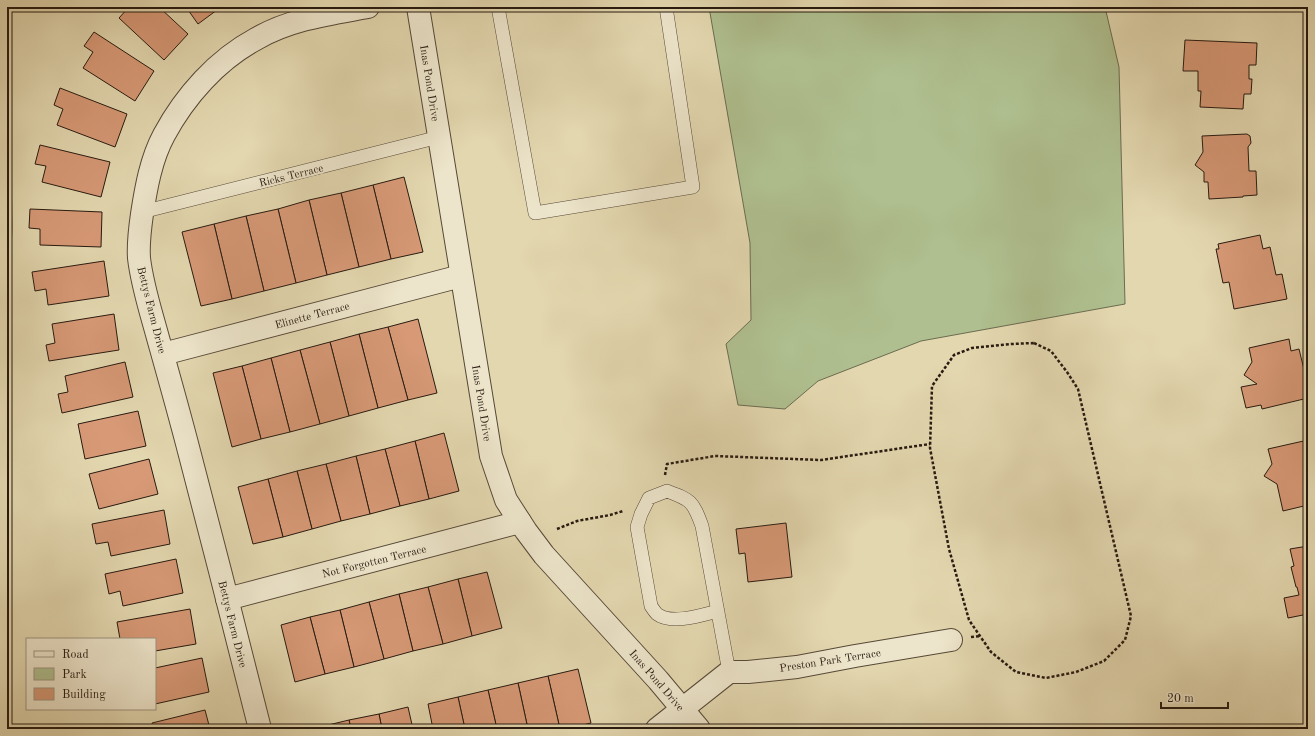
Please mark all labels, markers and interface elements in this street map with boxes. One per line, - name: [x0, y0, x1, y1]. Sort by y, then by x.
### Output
- street label: Inas Pond Drive: [417, 44, 440, 122]
- street label: Ricks Terrace: [258, 163, 325, 190]
- street label: Bettys Farm Drive: [134, 266, 167, 355]
- street label: Elinette Terrace: [274, 301, 351, 332]
- street label: Inas Pond Drive: [469, 364, 492, 442]
- street label: Not Forgotten Terrace: [321, 544, 428, 581]
- street label: Bettys Farm Drive: [215, 580, 248, 669]
- legend: [26, 638, 156, 710]
- street label: Inas Pond Drive: [626, 648, 685, 714]
- street label: Preston Park Terrace: [779, 648, 882, 675]
- text: Road: [62, 649, 89, 661]
- text: Park: [62, 669, 87, 681]
- scale bar: [1161, 684, 1228, 710]
- text: Building: [62, 689, 106, 701]
- text: 20 m: [1167, 693, 1194, 705]

